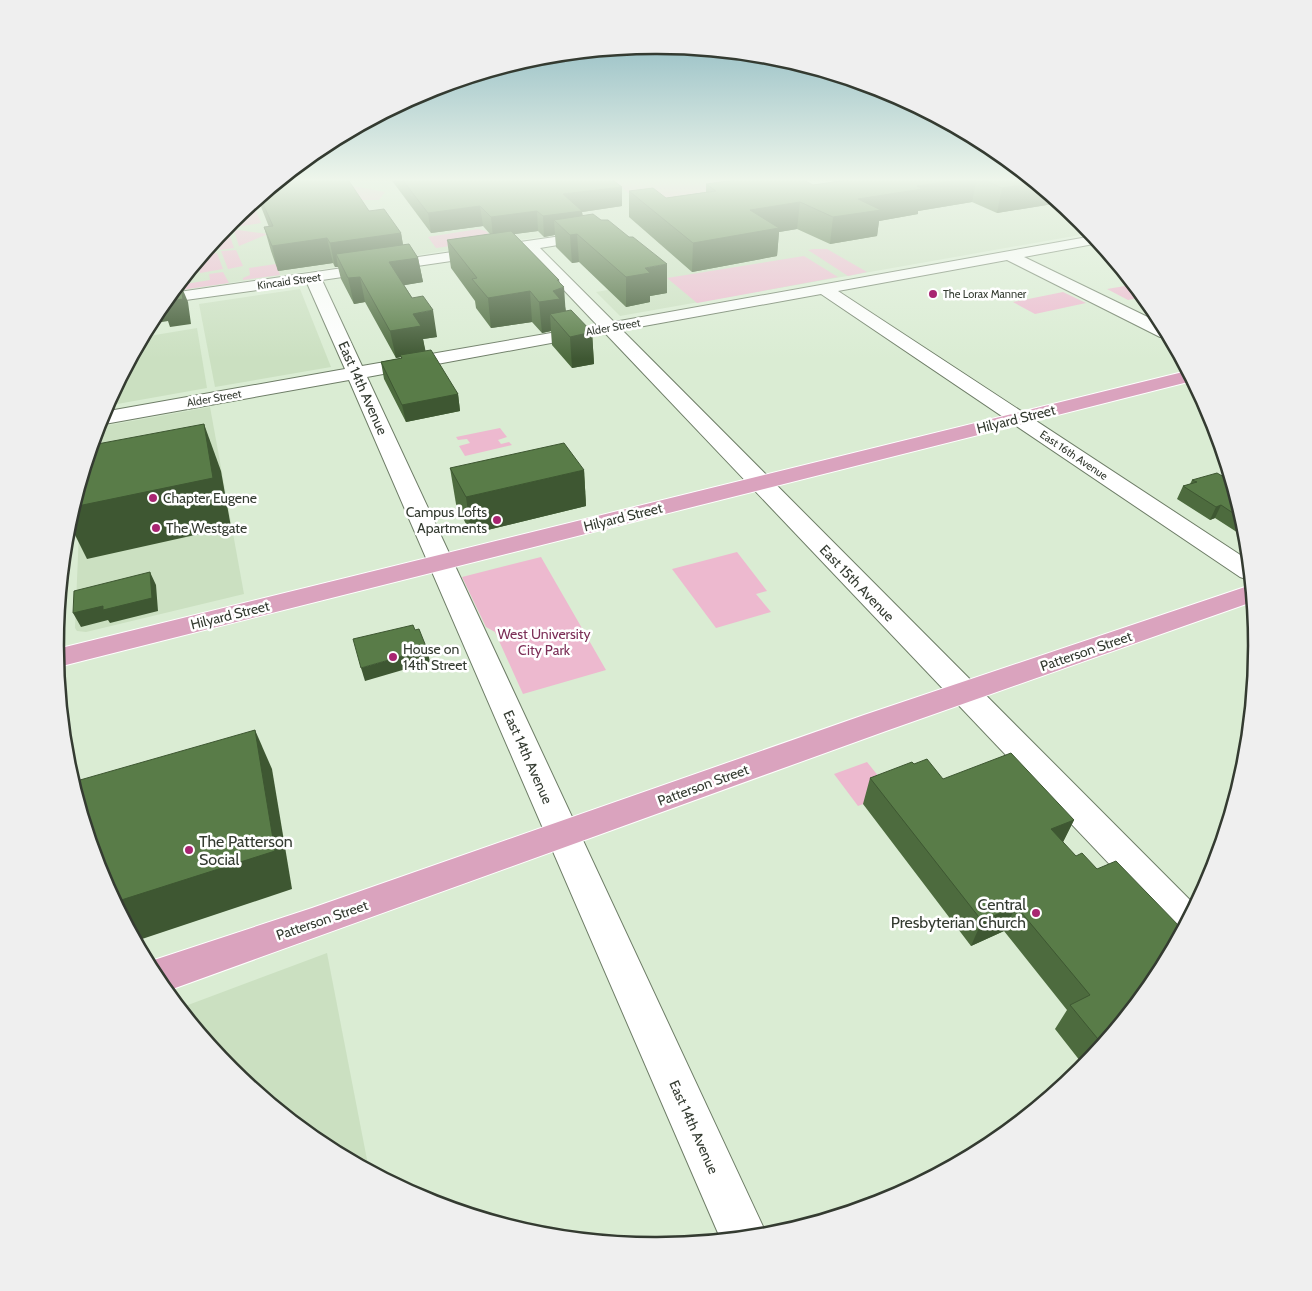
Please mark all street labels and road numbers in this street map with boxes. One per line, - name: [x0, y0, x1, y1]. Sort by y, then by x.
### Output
- street label: Kincaid Street: [256, 270, 322, 292]
- street label: Alder Street: [585, 315, 642, 339]
- street label: East 14th Avenue: [334, 338, 392, 438]
- street label: Alder Street: [186, 386, 243, 410]
- street label: Hilyard Street: [975, 400, 1058, 438]
- street label: East 16th Avenue: [1037, 427, 1111, 483]
- street label: Hilyard Street: [582, 498, 665, 536]
- street label: East 15th Avenue: [816, 541, 898, 625]
- street label: Hilyard Street: [189, 596, 272, 634]
- street label: Patterson Street: [1038, 627, 1134, 675]
- street label: East 14th Avenue: [499, 707, 557, 807]
- street label: Patterson Street: [655, 760, 751, 810]
- street label: Patterson Street: [274, 896, 370, 944]
- street label: East 14th Avenue: [665, 1077, 723, 1177]

